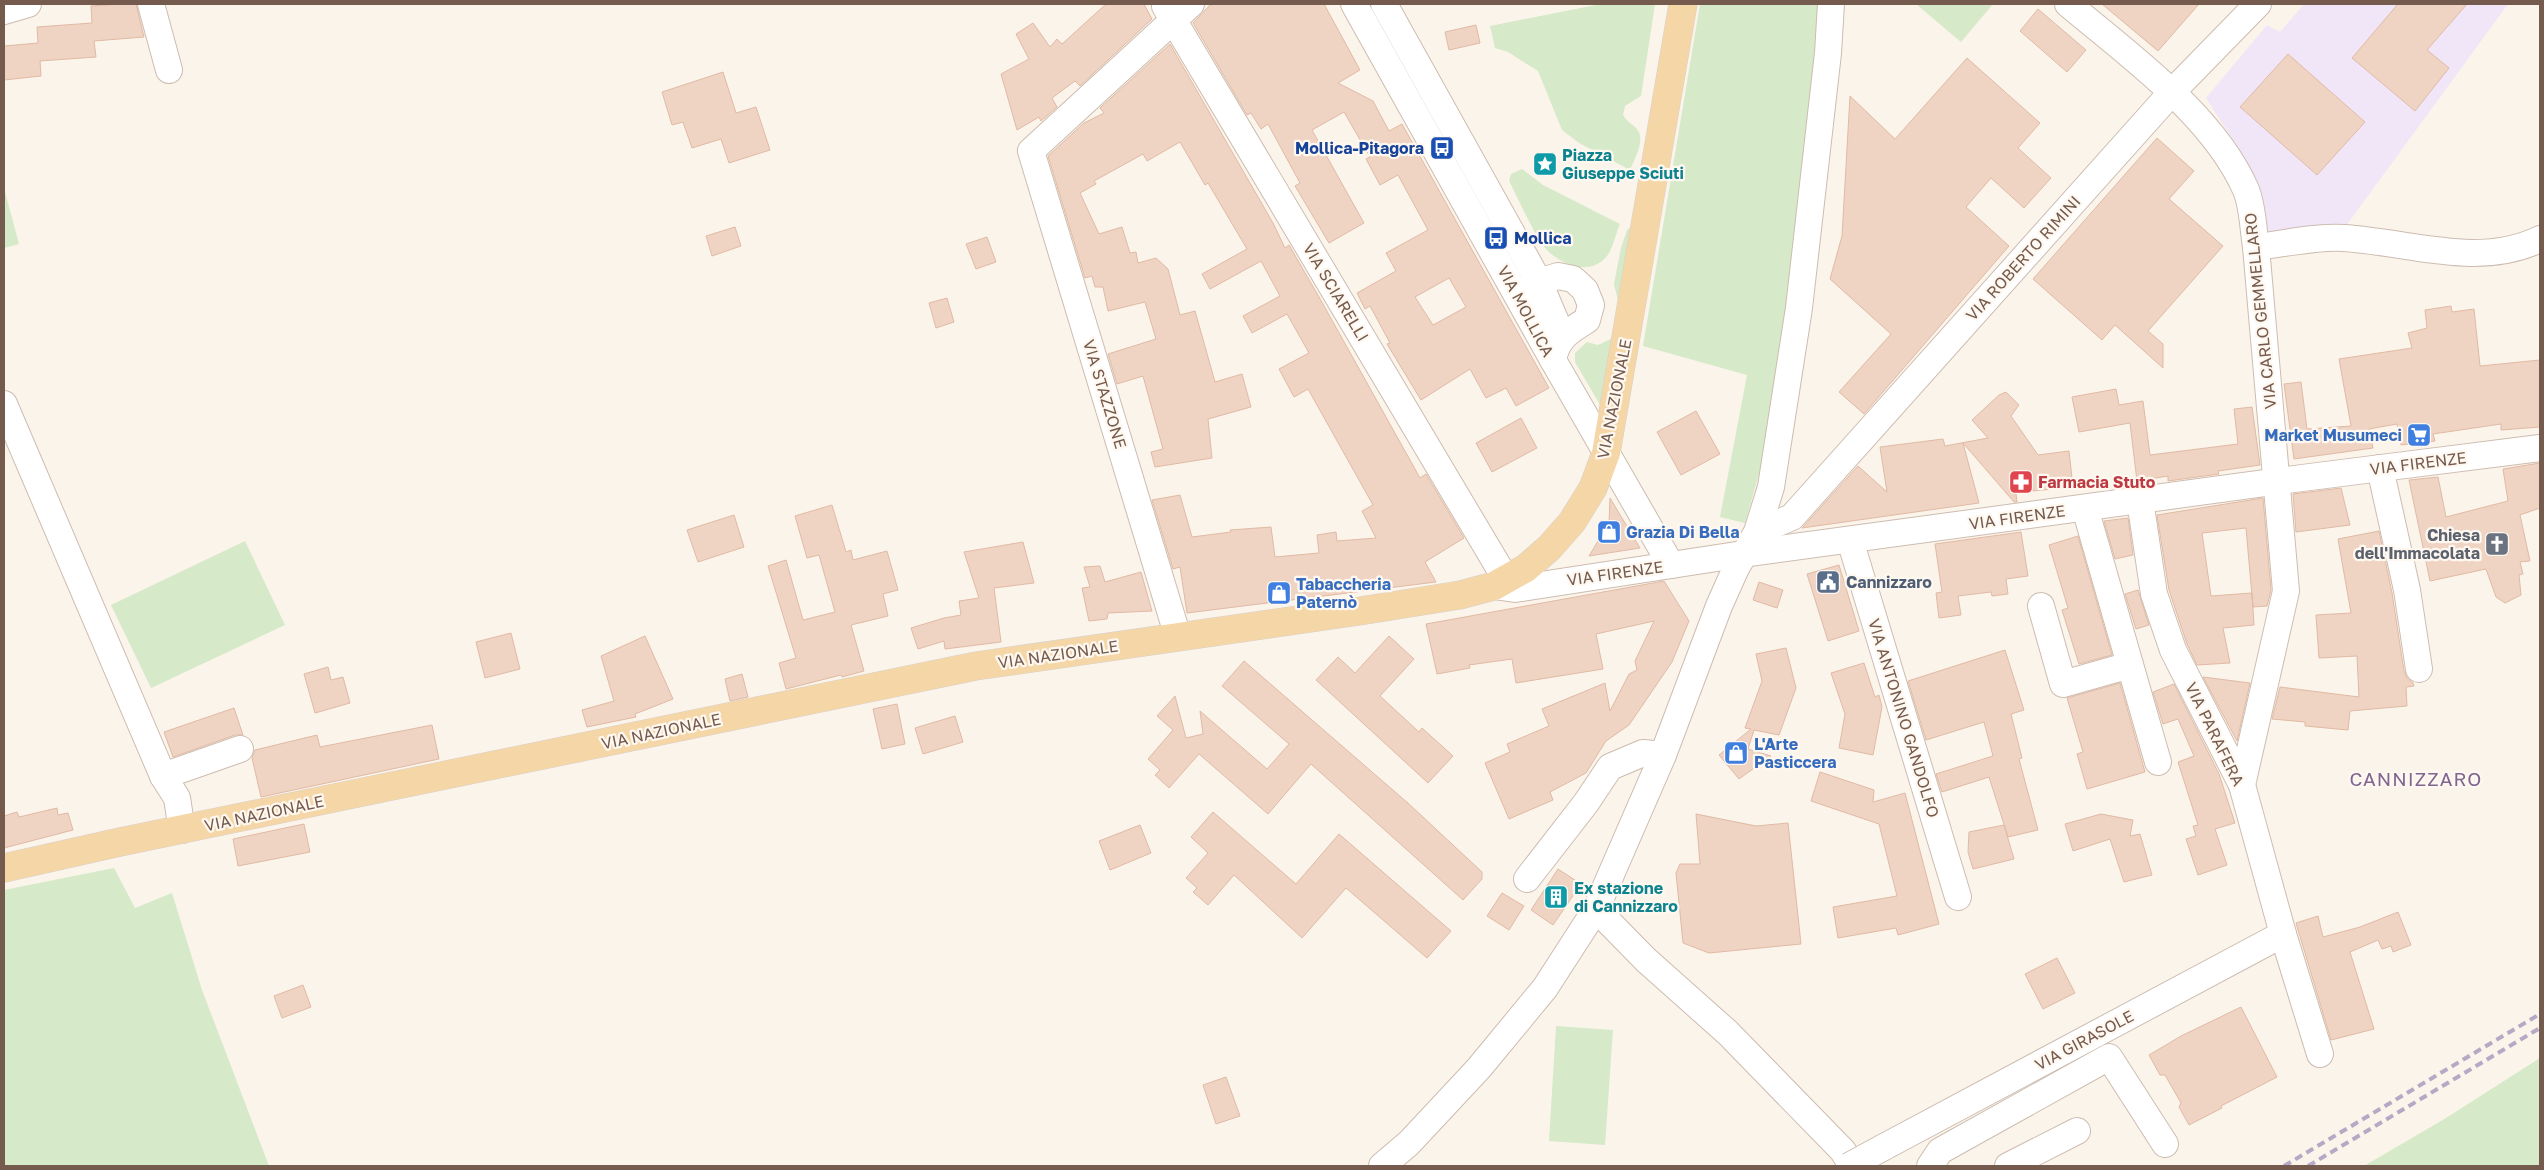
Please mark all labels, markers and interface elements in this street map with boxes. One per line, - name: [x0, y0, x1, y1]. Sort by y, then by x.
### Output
- bus stop icon: Mollica-Pitagora: [1429, 135, 1455, 161]
- place label: Mollica-Pitagora: [1295, 138, 1424, 158]
- place label: Piazza Giuseppe Sciuti: [1562, 145, 1684, 183]
- place icon: Piazza Giuseppe Sciuti: [1532, 151, 1558, 177]
- street label: VIA ROBERTO RIMINI: [1961, 191, 2085, 325]
- street label: VIA CARLO GEMMELLARO: [2240, 212, 2280, 410]
- bus stop icon: Mollica: [1483, 225, 1509, 251]
- place label: Mollica: [1514, 228, 1571, 248]
- street label: VIA SCIARELLI: [1299, 239, 1373, 345]
- street label: VIA MOLLICA: [1494, 262, 1559, 360]
- street label: VIA STAZZONE: [1079, 337, 1131, 451]
- street label: VIA NAZIONALE: [1593, 337, 1635, 461]
- supermarket icon: Market Musumeci: [2406, 422, 2432, 448]
- place label: Market Musumeci: [2264, 425, 2402, 445]
- street label: VIA FIRENZE: [2369, 447, 2467, 479]
- pharmacy icon: Farmacia Stuto: [2008, 469, 2034, 495]
- place label: Farmacia Stuto: [2038, 472, 2156, 492]
- street label: VIA FIRENZE: [1967, 500, 2067, 534]
- shop icon: Grazia Di Bella: [1596, 519, 1622, 545]
- place label: Grazia Di Bella: [1626, 522, 1739, 542]
- place label: Chiesa dell'Immacolata: [2355, 525, 2480, 563]
- church icon: Chiesa dell'Immacolata: [2484, 531, 2510, 557]
- street label: VIA FIRENZE: [1565, 556, 1665, 590]
- public building icon: Cannizzaro: [1815, 569, 1841, 595]
- place label: Cannizzaro: [1846, 572, 1932, 592]
- place label: Tabaccheria Paternò: [1296, 574, 1391, 612]
- shop icon: Tabaccheria Paternò: [1266, 580, 1292, 606]
- street label: VIA ANTONINO GANDOLFO: [1864, 616, 1944, 820]
- street label: VIA NAZIONALE: [996, 636, 1120, 672]
- street label: VIA PARAFERA: [2181, 679, 2249, 789]
- street label: VIA NAZIONALE: [599, 709, 723, 753]
- place label: L'Arte Pasticcera: [1754, 734, 1837, 772]
- shop icon: L'Arte Pasticcera: [1723, 740, 1749, 766]
- district label: CANNIZZARO: [2350, 767, 2482, 790]
- street label: VIA NAZIONALE: [202, 791, 326, 835]
- place label: Ex stazione di Cannizzaro: [1574, 878, 1678, 916]
- building icon: Ex stazione di Cannizzaro: [1543, 884, 1569, 910]
- street label: VIA GIRASOLE: [2031, 1006, 2137, 1074]

